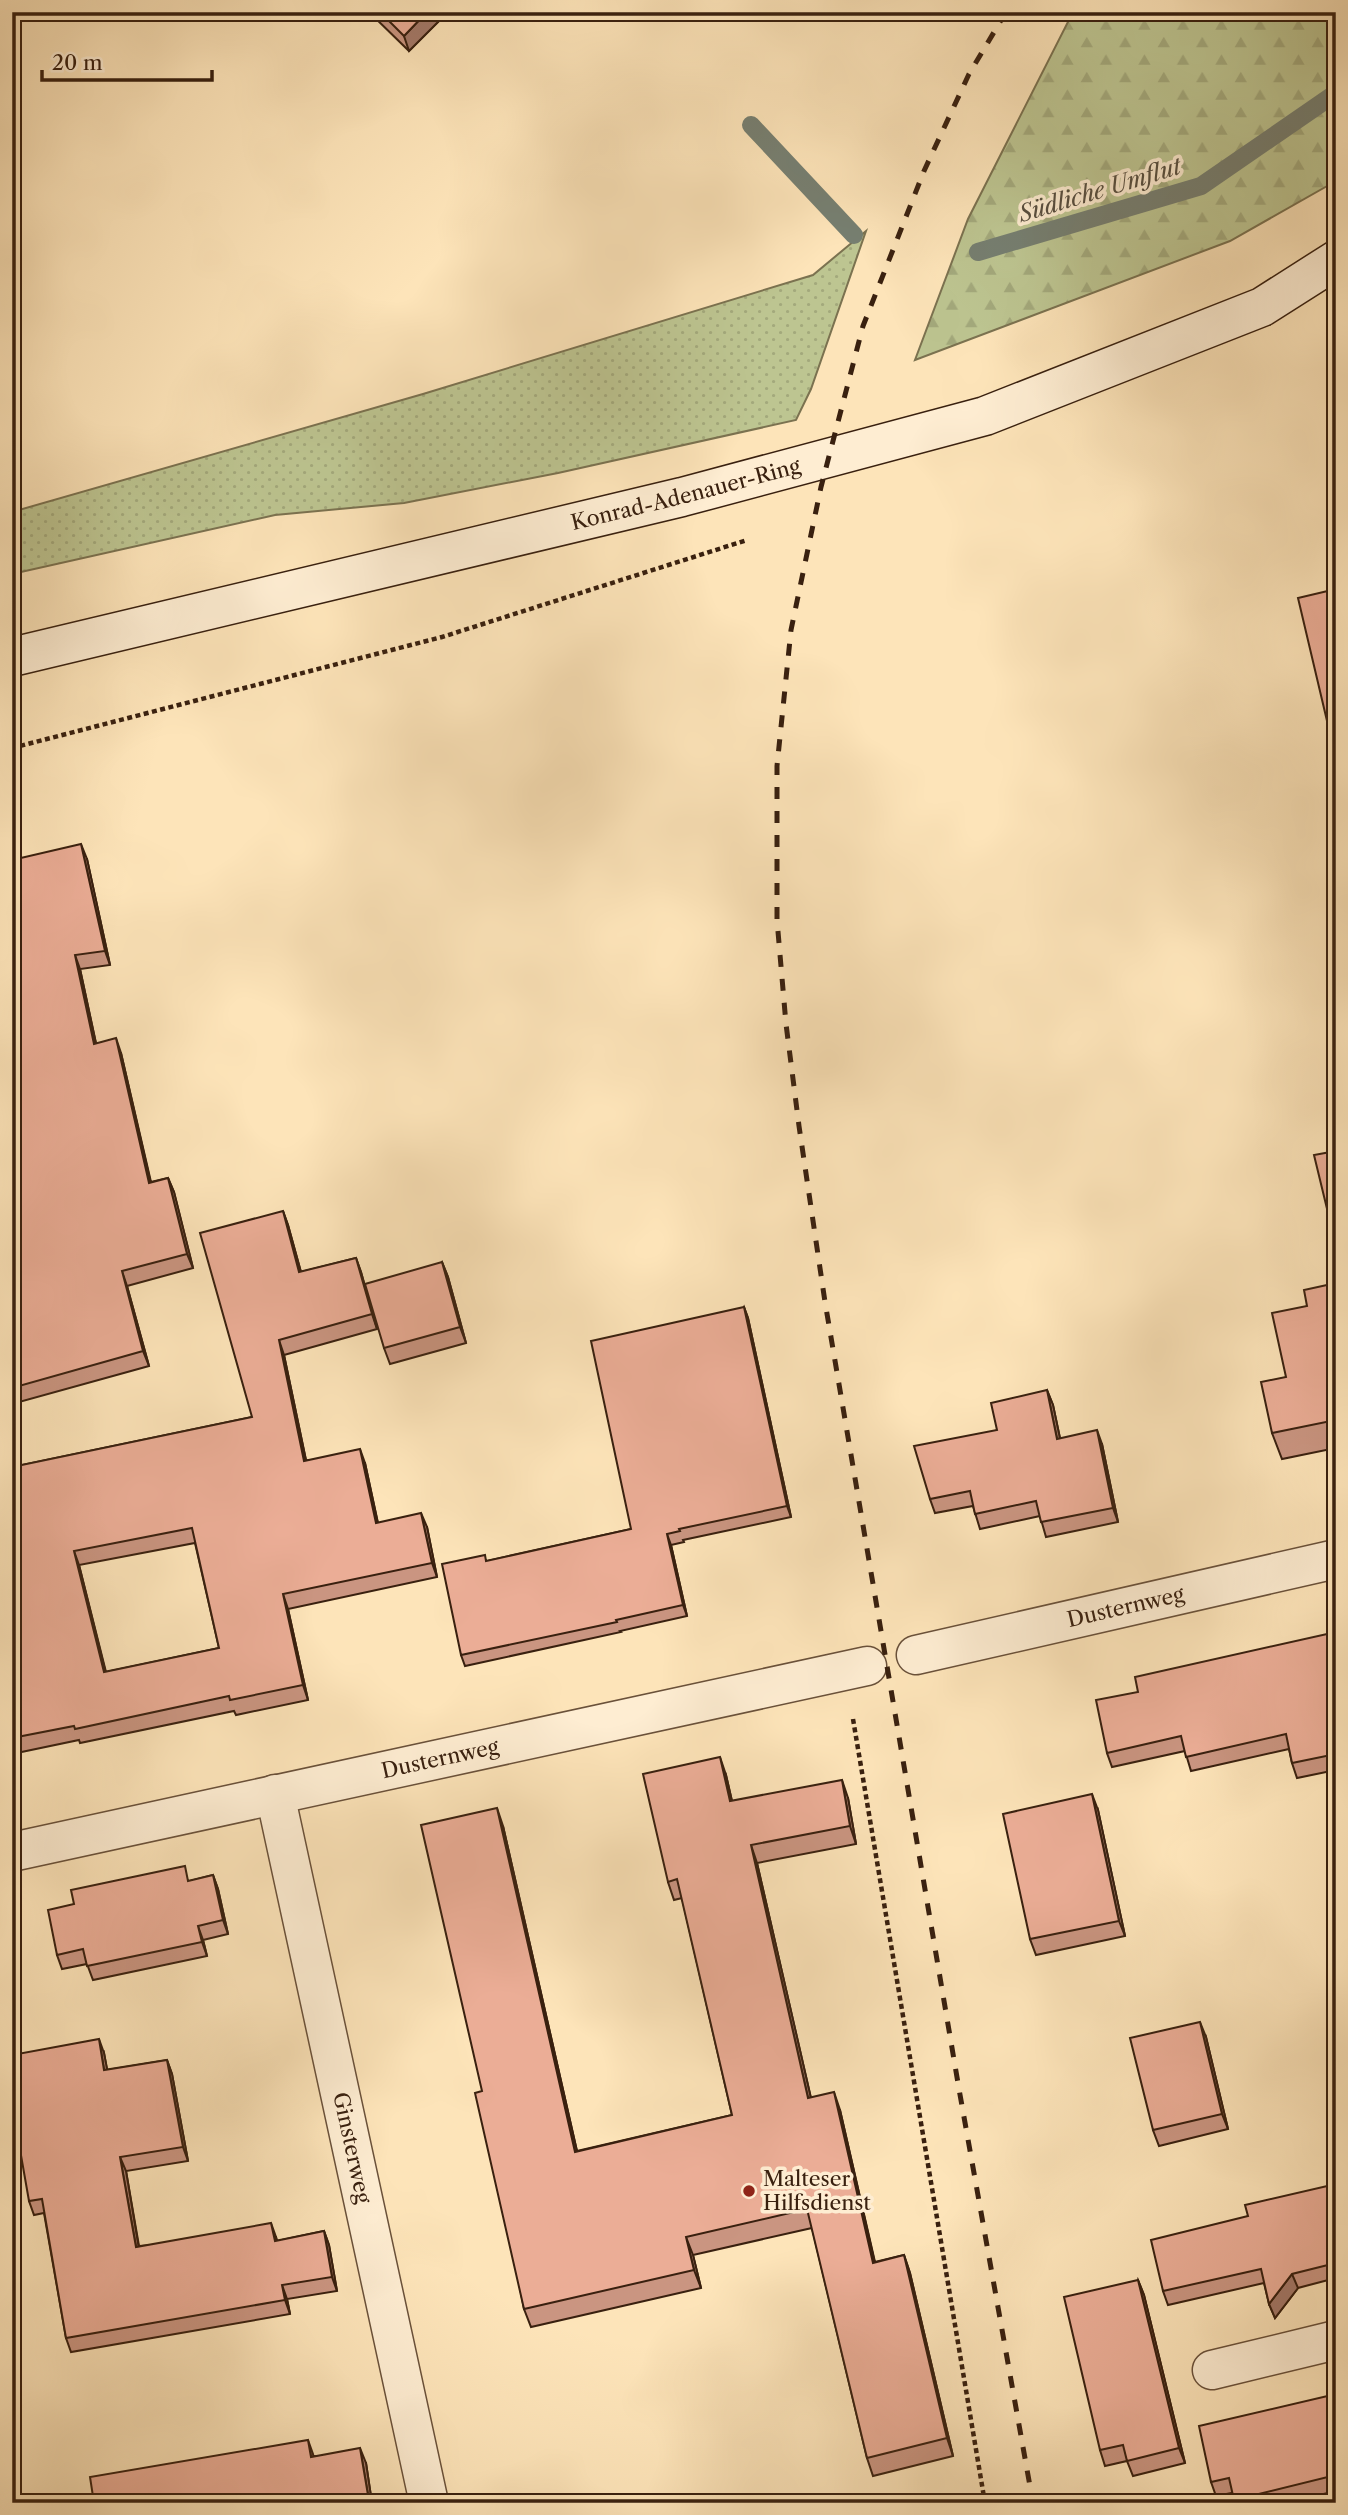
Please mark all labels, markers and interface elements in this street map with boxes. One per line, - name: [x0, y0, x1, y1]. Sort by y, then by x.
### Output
- scale bar: [42, 38, 212, 82]
- text: 20 m: [52, 50, 103, 75]
- water label: Südliche Umflut: [1013, 151, 1186, 229]
- street label: Konrad-Adenauer-Ring: [568, 453, 804, 535]
- street label: Dusternweg: [1065, 1581, 1187, 1632]
- street label: Dusternweg: [379, 1733, 502, 1783]
- street label: Ginsterweg: [328, 2090, 377, 2207]
- place label: Malteser Hilfsdienst: [763, 2166, 871, 2215]
- marker: Malteser Hilfsdienst: [741, 2183, 757, 2199]

